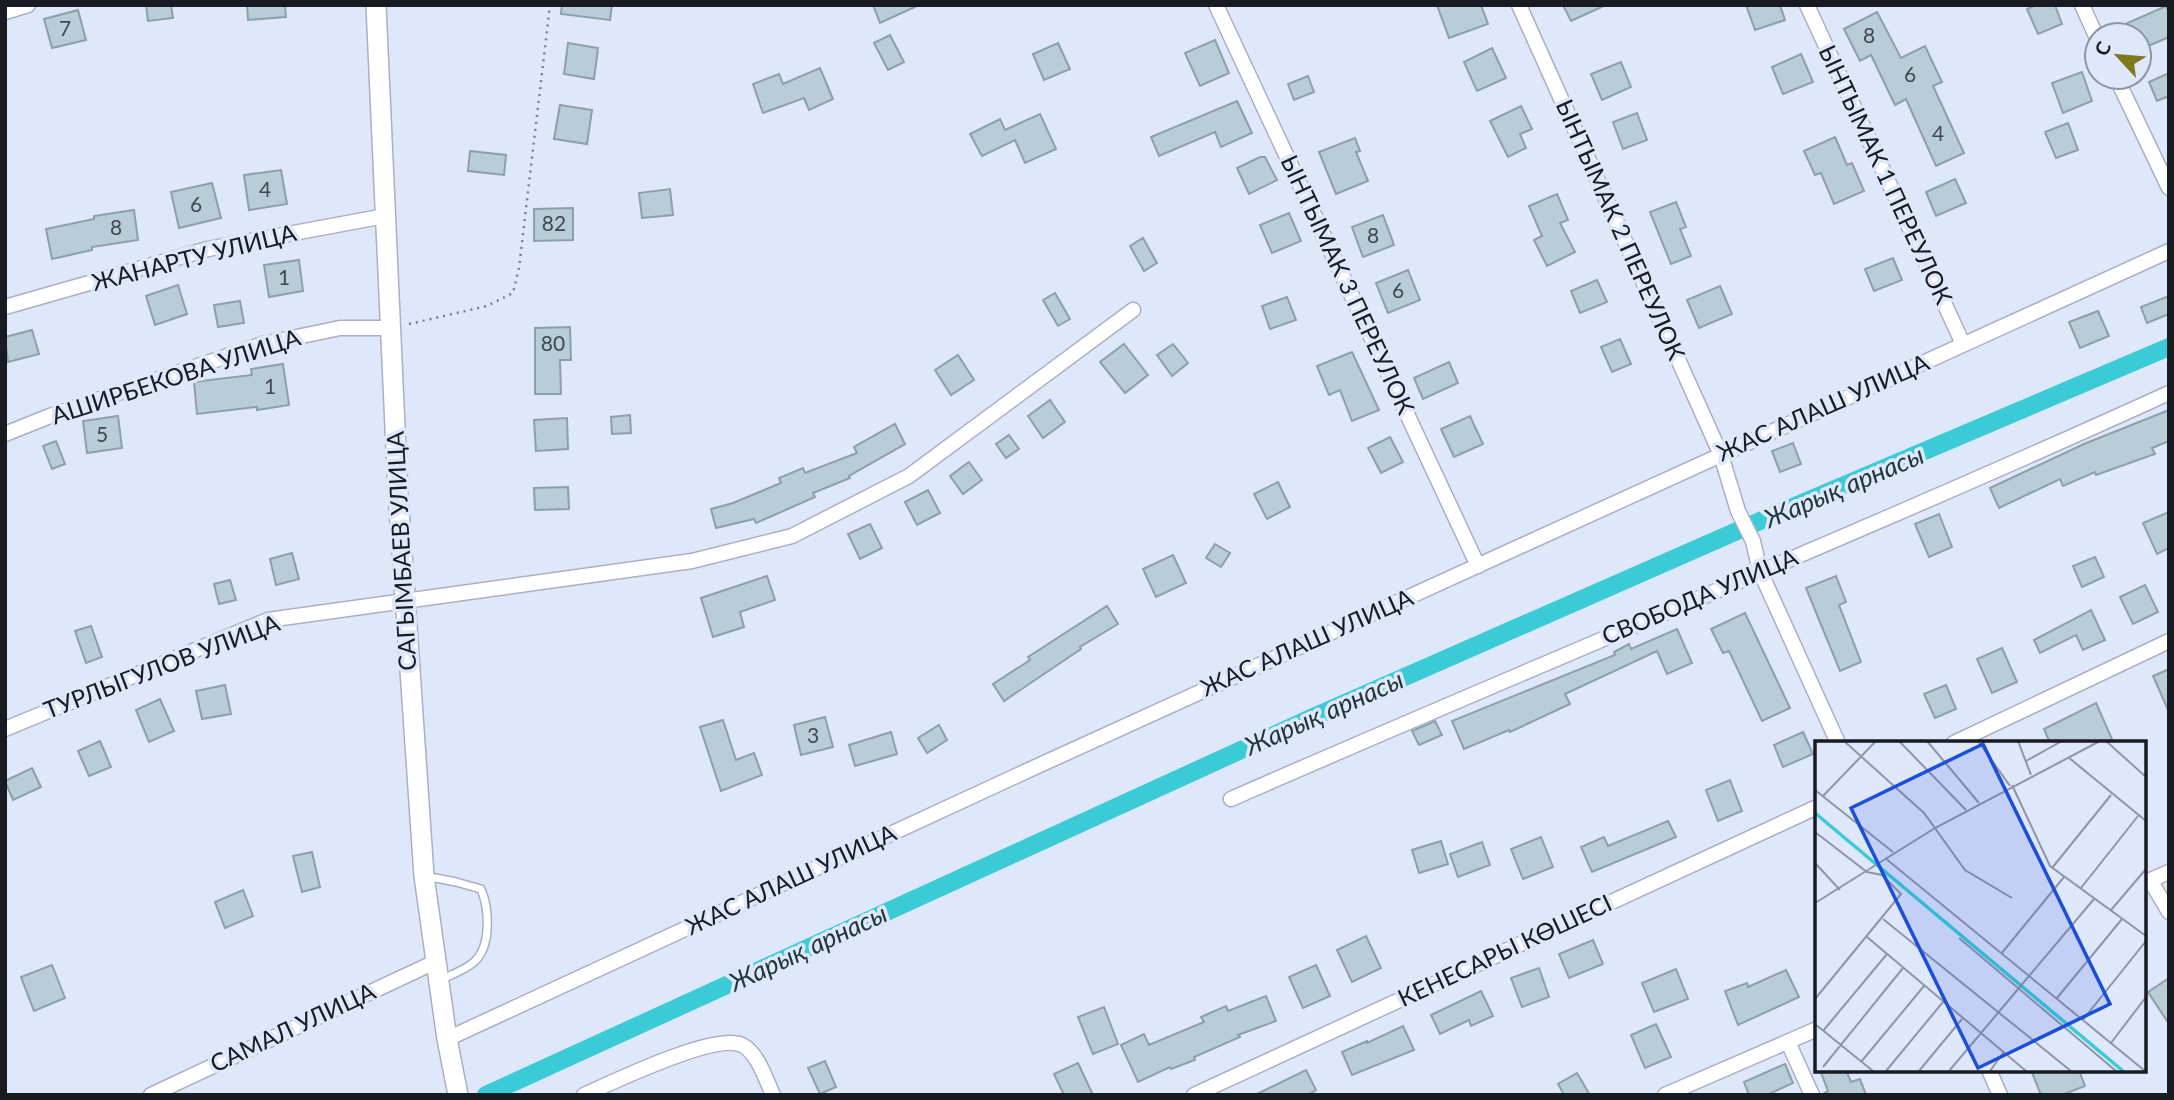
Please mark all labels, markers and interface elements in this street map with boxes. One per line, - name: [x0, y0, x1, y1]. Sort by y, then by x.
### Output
- house number: 7: [59, 15, 71, 40]
- north arrow: [2083, 21, 2153, 91]
- house number: 8: [1863, 22, 1875, 47]
- text: С: [2089, 37, 2116, 59]
- street label: ЫНТЫМАК 1 ПЕРЕУЛОК: [1814, 40, 1959, 309]
- house number: 6: [1904, 61, 1916, 86]
- street label: ЫНТЫМАК 2 ПЕРЕУЛОК: [1551, 94, 1692, 364]
- house number: 4: [1932, 120, 1944, 145]
- street label: ЫНТЫМАК 3 ПЕРЕУЛОК: [1276, 150, 1421, 419]
- house number: 4: [259, 176, 271, 201]
- house number: 6: [190, 191, 202, 216]
- house number: 82: [542, 210, 566, 235]
- house number: 8: [110, 214, 122, 239]
- street label: ЖАНАРТУ УЛИЦА: [88, 217, 300, 296]
- house number: 8: [1367, 222, 1379, 247]
- house number: 1: [278, 264, 290, 289]
- house number: 6: [1392, 277, 1404, 302]
- street label: АШИРБЕКОВА УЛИЦА: [47, 321, 304, 430]
- house number: 80: [541, 330, 565, 355]
- street label: ЖАС АЛАШ УЛИЦА: [1712, 346, 1934, 467]
- house number: 1: [264, 373, 276, 398]
- house number: 5: [96, 421, 108, 446]
- street label: САГЫМБАЕВ УЛИЦА: [380, 430, 421, 672]
- water label: Жарық арнасы: [1758, 438, 1928, 535]
- street label: СВОБОДА УЛИЦА: [1597, 541, 1802, 650]
- street label: ЖАС АЛАШ УЛИЦА: [1196, 581, 1418, 702]
- street label: ТУРЛЫГУЛОВ УЛИЦА: [39, 607, 284, 724]
- water label: Жарық арнасы: [1238, 663, 1408, 762]
- house number: 3: [807, 722, 819, 747]
- inset map: [1815, 741, 2146, 1072]
- street label: ЖАС АЛАШ УЛИЦА: [680, 817, 901, 940]
- street label: КЕНЕСАРЫ КӨШЕСІ: [1393, 887, 1616, 1012]
- water label: Жарық арнасы: [723, 897, 892, 998]
- street label: САМАЛ УЛИЦА: [205, 975, 380, 1078]

